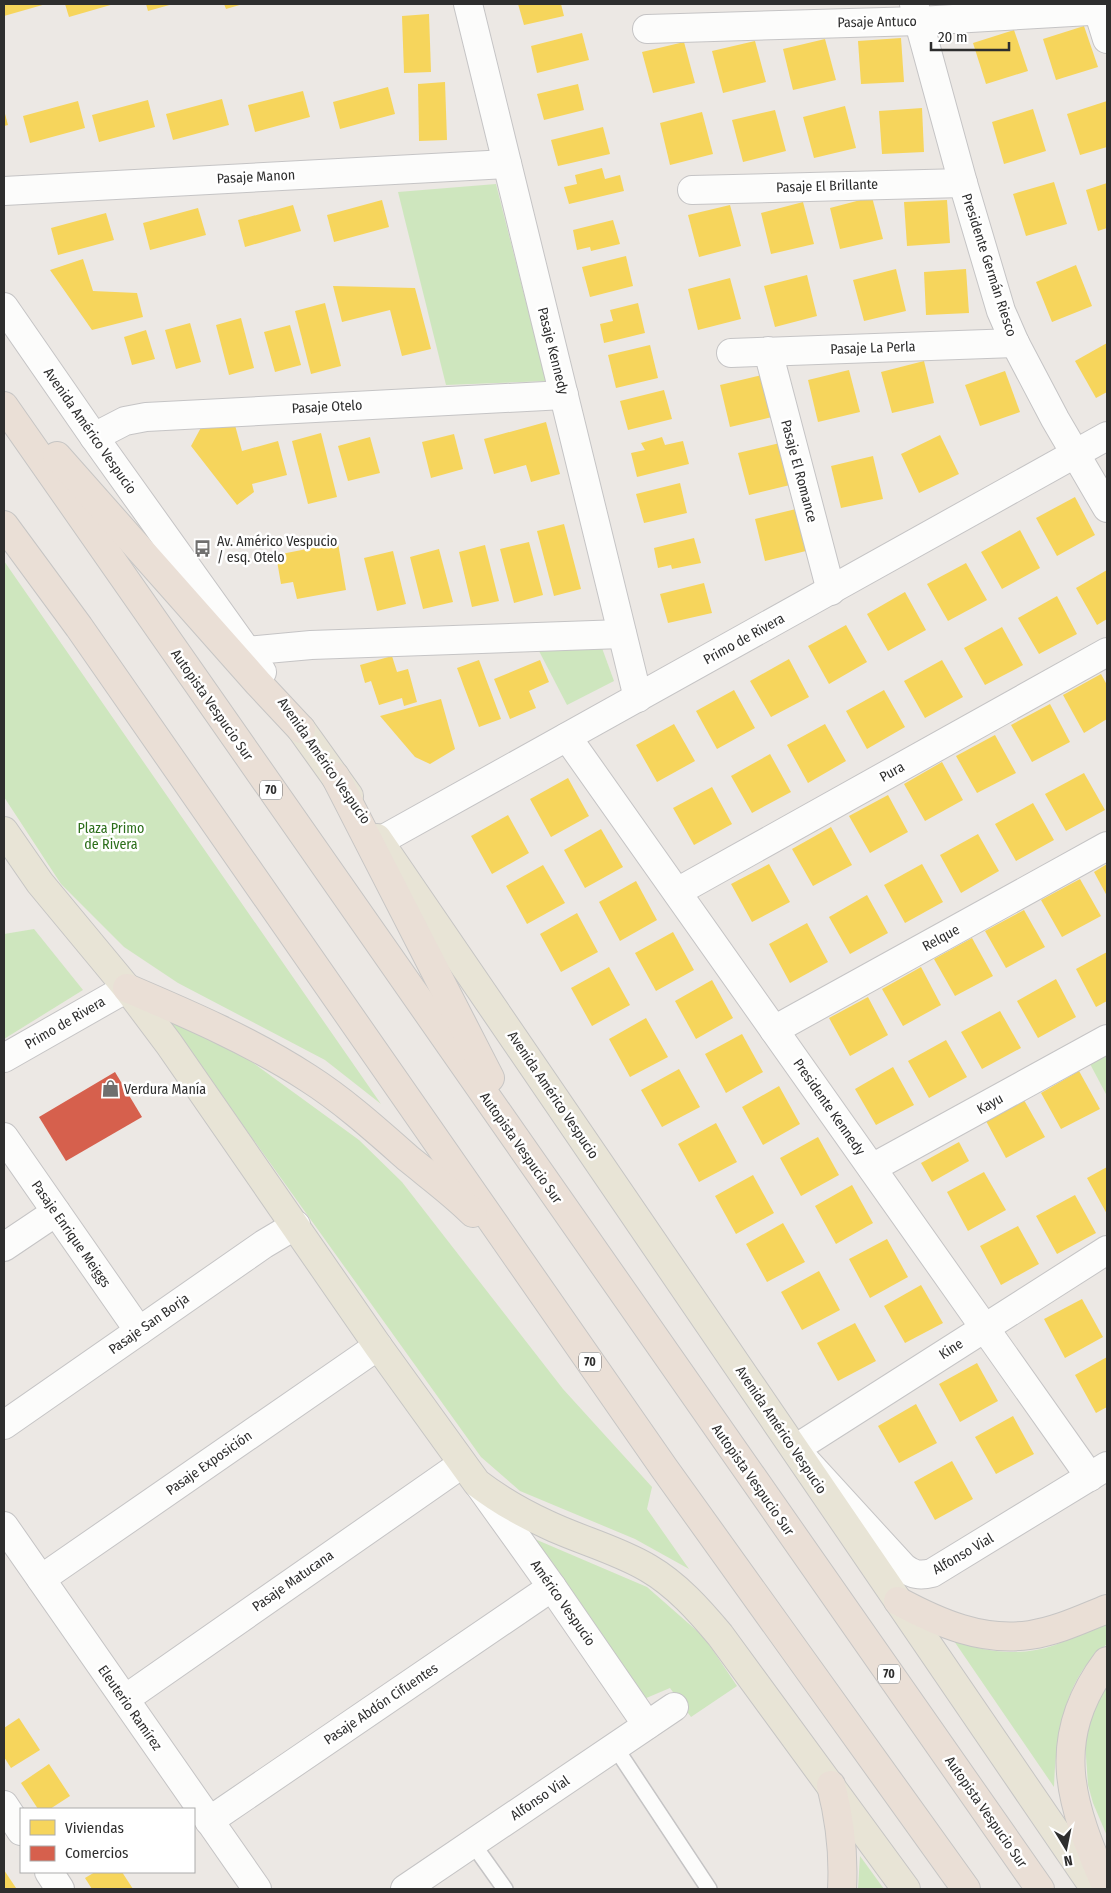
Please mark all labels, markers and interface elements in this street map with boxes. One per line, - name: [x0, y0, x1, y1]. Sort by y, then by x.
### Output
- street label: Pasaje Antuco: [837, 13, 917, 31]
- scale bar: [931, 20, 1008, 52]
- text: 20 m: [938, 28, 968, 46]
- street label: Pasaje Manon: [216, 166, 296, 188]
- street label: Pasaje El Brillante: [776, 176, 878, 196]
- street label: Presidente Germán Riesco: [958, 191, 1020, 339]
- street label: Pasaje Kennedy: [534, 306, 572, 397]
- street label: Pasaje La Perla: [830, 338, 916, 358]
- street label: Avenida Américo Vespucio: [40, 365, 140, 497]
- street label: Pasaje Otelo: [291, 397, 363, 417]
- street label: Pasaje El Romance: [777, 418, 821, 524]
- place label: Av. Américo Vespucio / esq. Otelo: [217, 533, 337, 566]
- bus stop icon: Av. Américo Vespucio / esq. Otelo: [193, 539, 213, 559]
- street label: Primo de Rivera: [700, 610, 788, 668]
- street label: Autopista Vespucio Sur: [167, 646, 257, 764]
- street label: Avenida Américo Vespucio: [274, 695, 374, 827]
- street label: Pura: [877, 758, 907, 786]
- road number: 70: [260, 780, 282, 800]
- park label: Plaza Primo de Rivera: [78, 820, 144, 853]
- street label: Relque: [920, 921, 963, 955]
- street label: Primo de Rivera: [22, 993, 108, 1053]
- street label: Avenida Américo Vespucio: [504, 1028, 602, 1162]
- street label: Presidente Kennedy: [789, 1055, 869, 1159]
- shop icon: Verdura Manía: [100, 1079, 120, 1099]
- place label: Verdura Manía: [124, 1081, 206, 1098]
- street label: Autopista Vespucio Sur: [476, 1089, 566, 1207]
- street label: Kayu: [974, 1090, 1006, 1118]
- street label: Pasaje Enrique Meiggs: [28, 1177, 114, 1291]
- street label: Pasaje San Borja: [105, 1290, 193, 1358]
- street label: Kine: [936, 1335, 966, 1363]
- road number: 70: [579, 1352, 601, 1371]
- street label: Avenida Américo Vespucio: [732, 1363, 830, 1497]
- street label: Autopista Vespucio Sur: [708, 1421, 798, 1539]
- street label: Pasaje Exposición: [163, 1427, 255, 1499]
- street label: Alfonso Vial: [929, 1530, 997, 1578]
- street label: Pasaje Matucana: [249, 1547, 337, 1615]
- street label: Américo Vespucio: [527, 1557, 599, 1649]
- street label: Pasaje Abdón Cifuentes: [321, 1660, 441, 1748]
- street label: Eleuterio Ramírez: [94, 1662, 166, 1754]
- road number: 70: [878, 1665, 900, 1684]
- street label: Autopista Vespucio Sur: [941, 1753, 1031, 1871]
- street label: Alfonso Vial: [507, 1772, 573, 1824]
- legend: [20, 1808, 195, 1873]
- text: Viviendas: [65, 1819, 124, 1837]
- north arrow: [1041, 1823, 1091, 1873]
- text: Comercios: [65, 1844, 128, 1862]
- text: N: [1063, 1851, 1074, 1869]

